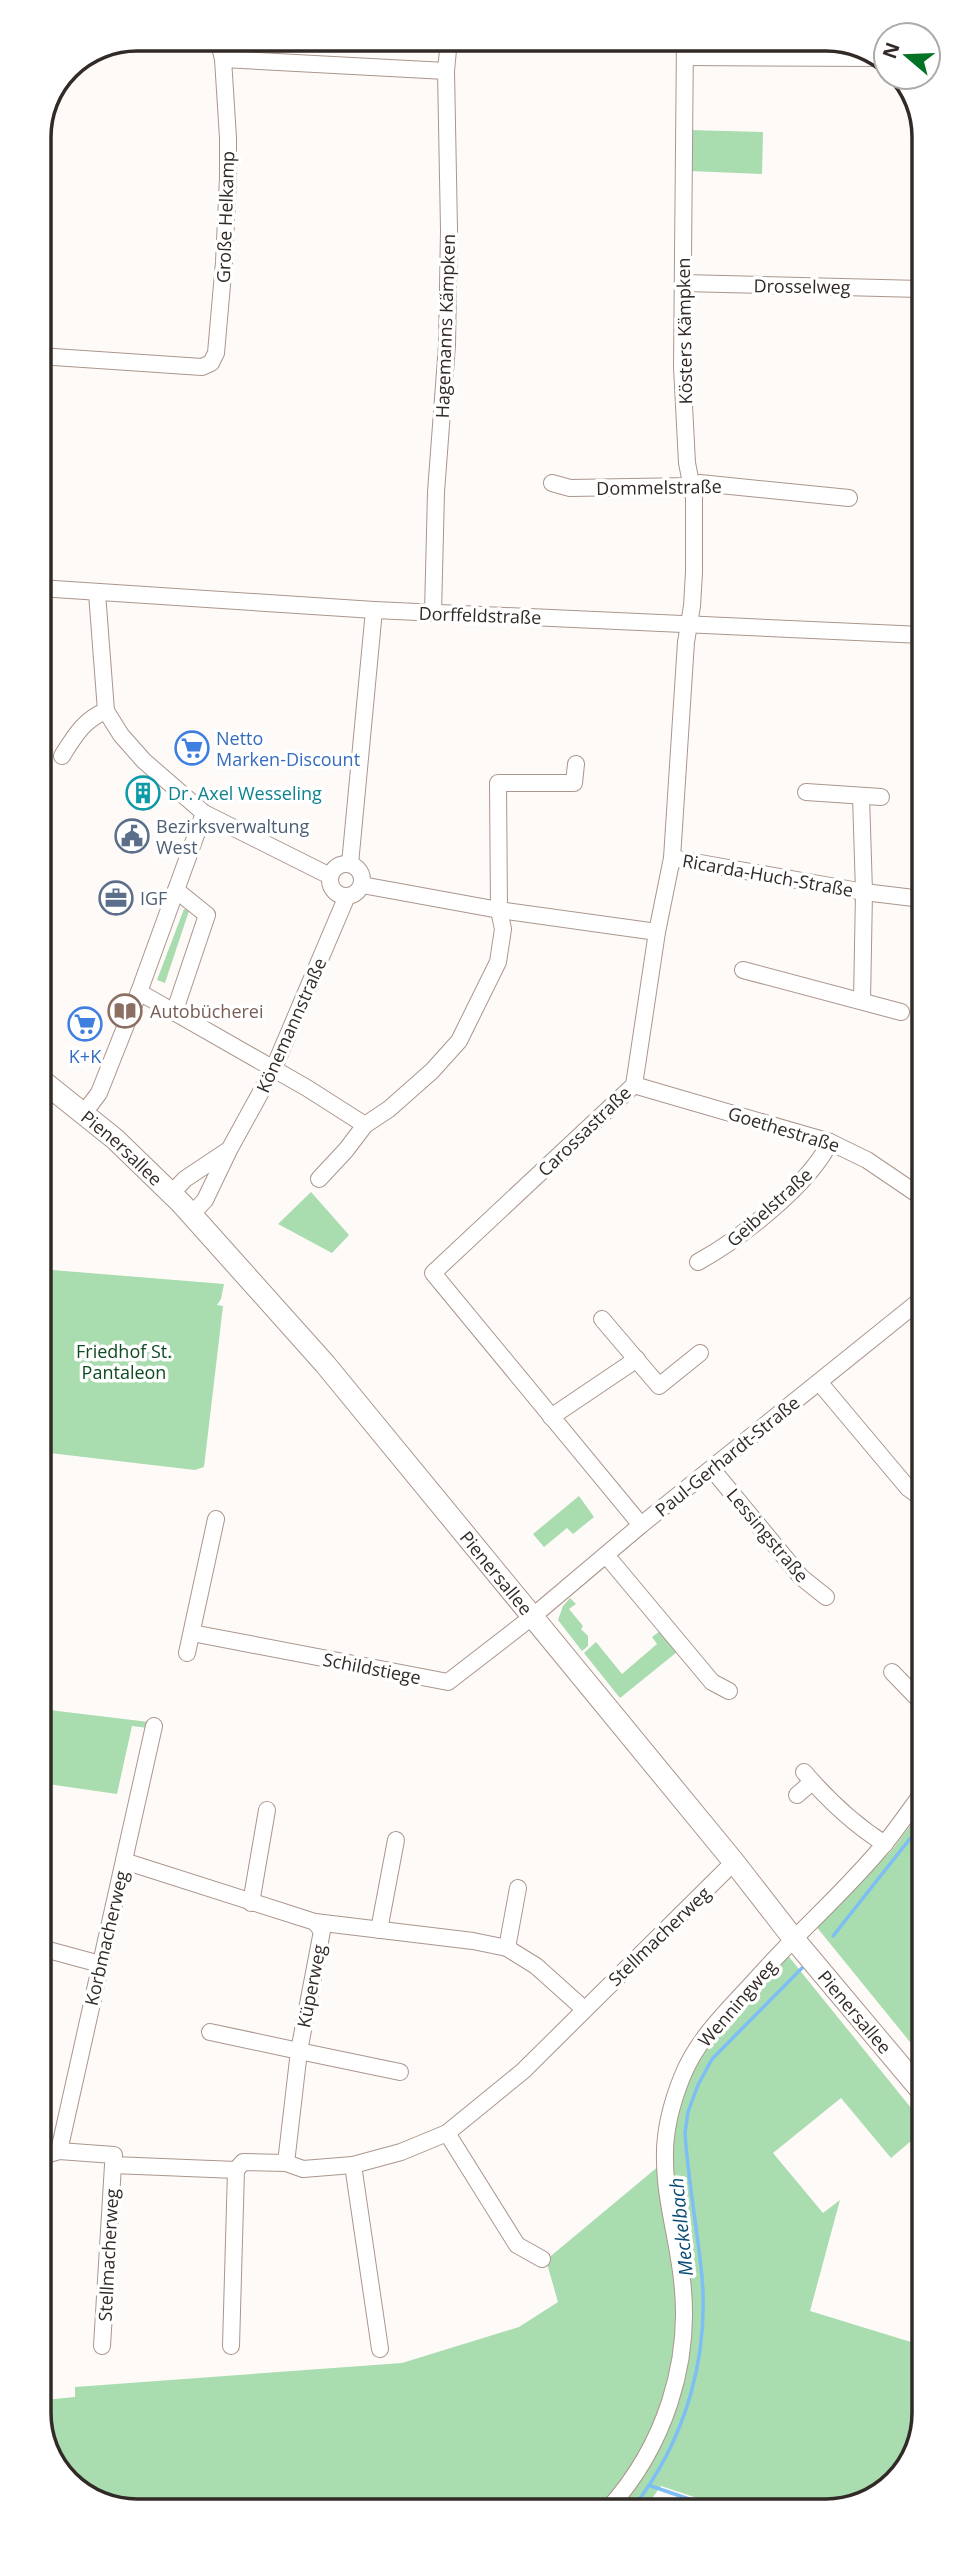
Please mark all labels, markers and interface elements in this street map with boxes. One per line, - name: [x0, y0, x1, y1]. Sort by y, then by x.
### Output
- north arrow: [872, 21, 942, 91]
- text: N: [876, 39, 906, 62]
- street label: Große Helkamp: [211, 150, 239, 284]
- street label: Hagemanns Kämpken: [430, 233, 460, 419]
- street label: Kösters Kämpken: [671, 257, 697, 405]
- street label: Drosselweg: [753, 273, 851, 299]
- street label: Dommelstraße: [596, 474, 722, 500]
- street label: Dorffeldstraße: [418, 601, 542, 629]
- place label: Netto Marken-Discount: [216, 726, 360, 771]
- supermarket icon: Netto Marken-Discount: [173, 729, 211, 767]
- building icon: Dr. Axel Wesseling: [124, 774, 162, 812]
- place label: Dr. Axel Wesseling: [168, 781, 322, 805]
- place label: Bezirksverwaltung West: [156, 814, 310, 859]
- public building icon: Bezirksverwaltung West: [113, 817, 151, 855]
- street label: Ricarda-Huch-Straße: [681, 848, 855, 902]
- office icon: IGF: [97, 879, 135, 917]
- place label: IGF: [140, 886, 167, 910]
- street label: Könemannstraße: [250, 954, 332, 1096]
- library icon: Autobücherei: [106, 992, 144, 1030]
- place label: Autobücherei: [150, 999, 264, 1023]
- supermarket icon: K+K: [66, 1005, 104, 1043]
- place label: K+K: [69, 1044, 102, 1068]
- street label: Carossastraße: [532, 1081, 636, 1181]
- street label: Goethestraße: [725, 1101, 843, 1157]
- street label: Pienersallee: [76, 1105, 168, 1191]
- street label: Geibelstraße: [721, 1162, 817, 1252]
- park label: Friedhof St. Pantaleon: [76, 1339, 172, 1384]
- street label: Paul-Gerhardt-Straße: [650, 1390, 804, 1522]
- street label: Lessingstraße: [722, 1483, 814, 1587]
- street label: Pienersallee: [455, 1526, 538, 1620]
- street label: Schildstiege: [321, 1647, 423, 1689]
- street label: Korbmacherweg: [79, 1868, 133, 2008]
- street label: Stellmacherweg: [603, 1881, 715, 1991]
- street label: Küperweg: [291, 1942, 331, 2030]
- street label: Wenningweg: [693, 1954, 782, 2052]
- street label: Pienersallee: [813, 1965, 897, 2059]
- water label: Meckelbach: [663, 2177, 699, 2277]
- street label: Stellmacherweg: [93, 2188, 123, 2322]

